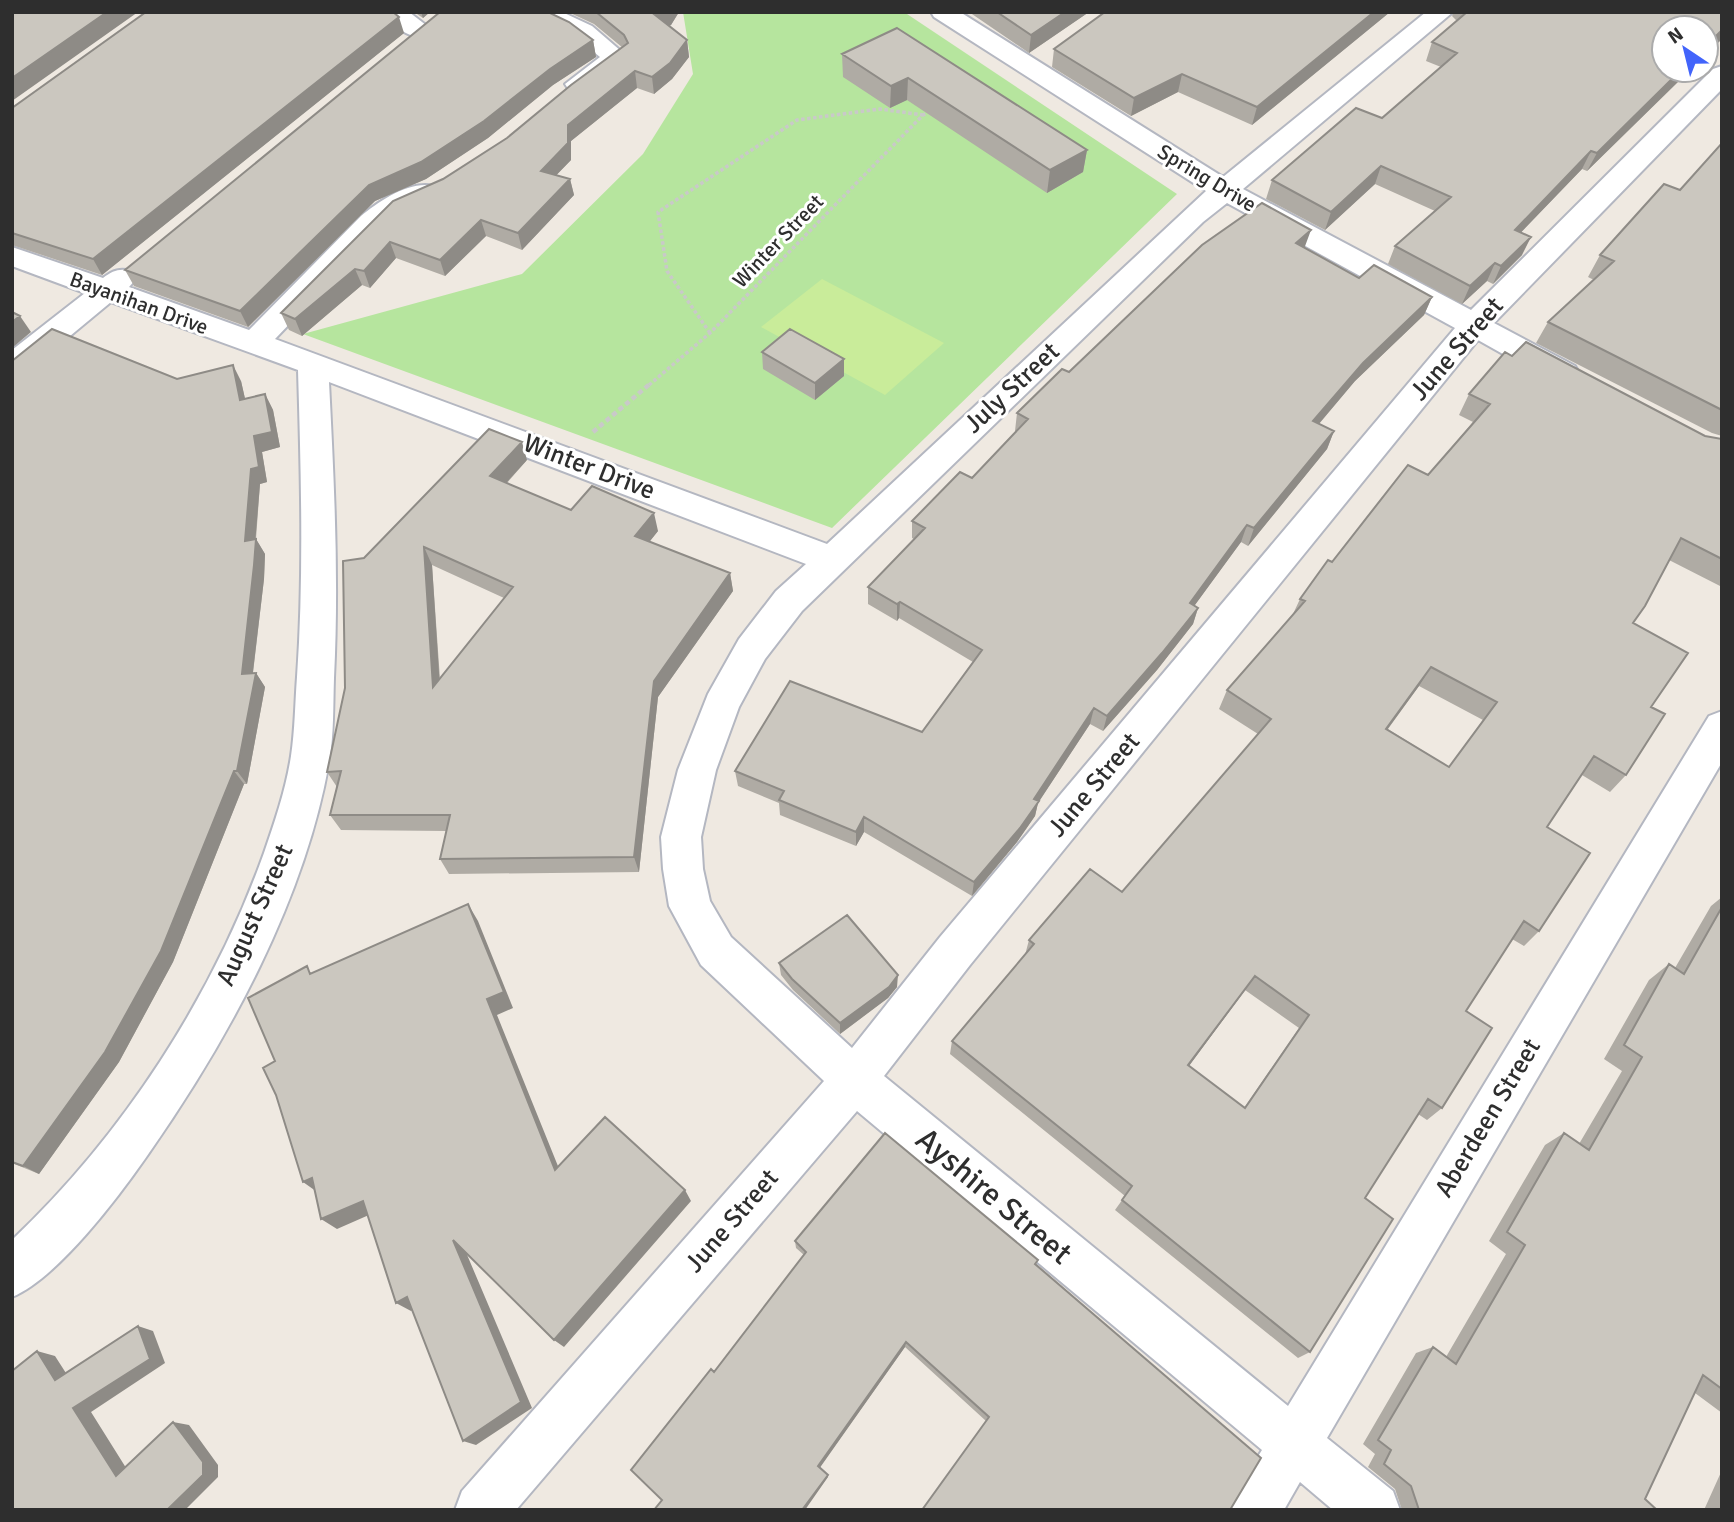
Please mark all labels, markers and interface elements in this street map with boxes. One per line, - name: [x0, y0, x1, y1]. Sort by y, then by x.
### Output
- north arrow: [1650, 14, 1720, 84]
- text: N: [1664, 22, 1688, 50]
- street label: Spring Drive: [1153, 138, 1261, 218]
- street label: Winter Street: [727, 189, 829, 293]
- street label: Bayanihan Drive: [66, 266, 212, 340]
- street label: June Street: [1403, 291, 1511, 407]
- street label: July Street: [958, 336, 1066, 440]
- street label: Winter Drive: [519, 427, 659, 507]
- street label: June Street: [1041, 726, 1147, 844]
- street label: August Street: [210, 839, 300, 991]
- street label: Aberdeen Street: [1428, 1033, 1548, 1203]
- street label: Ayshire Street: [908, 1119, 1080, 1273]
- street label: June Street: [678, 1163, 786, 1279]

